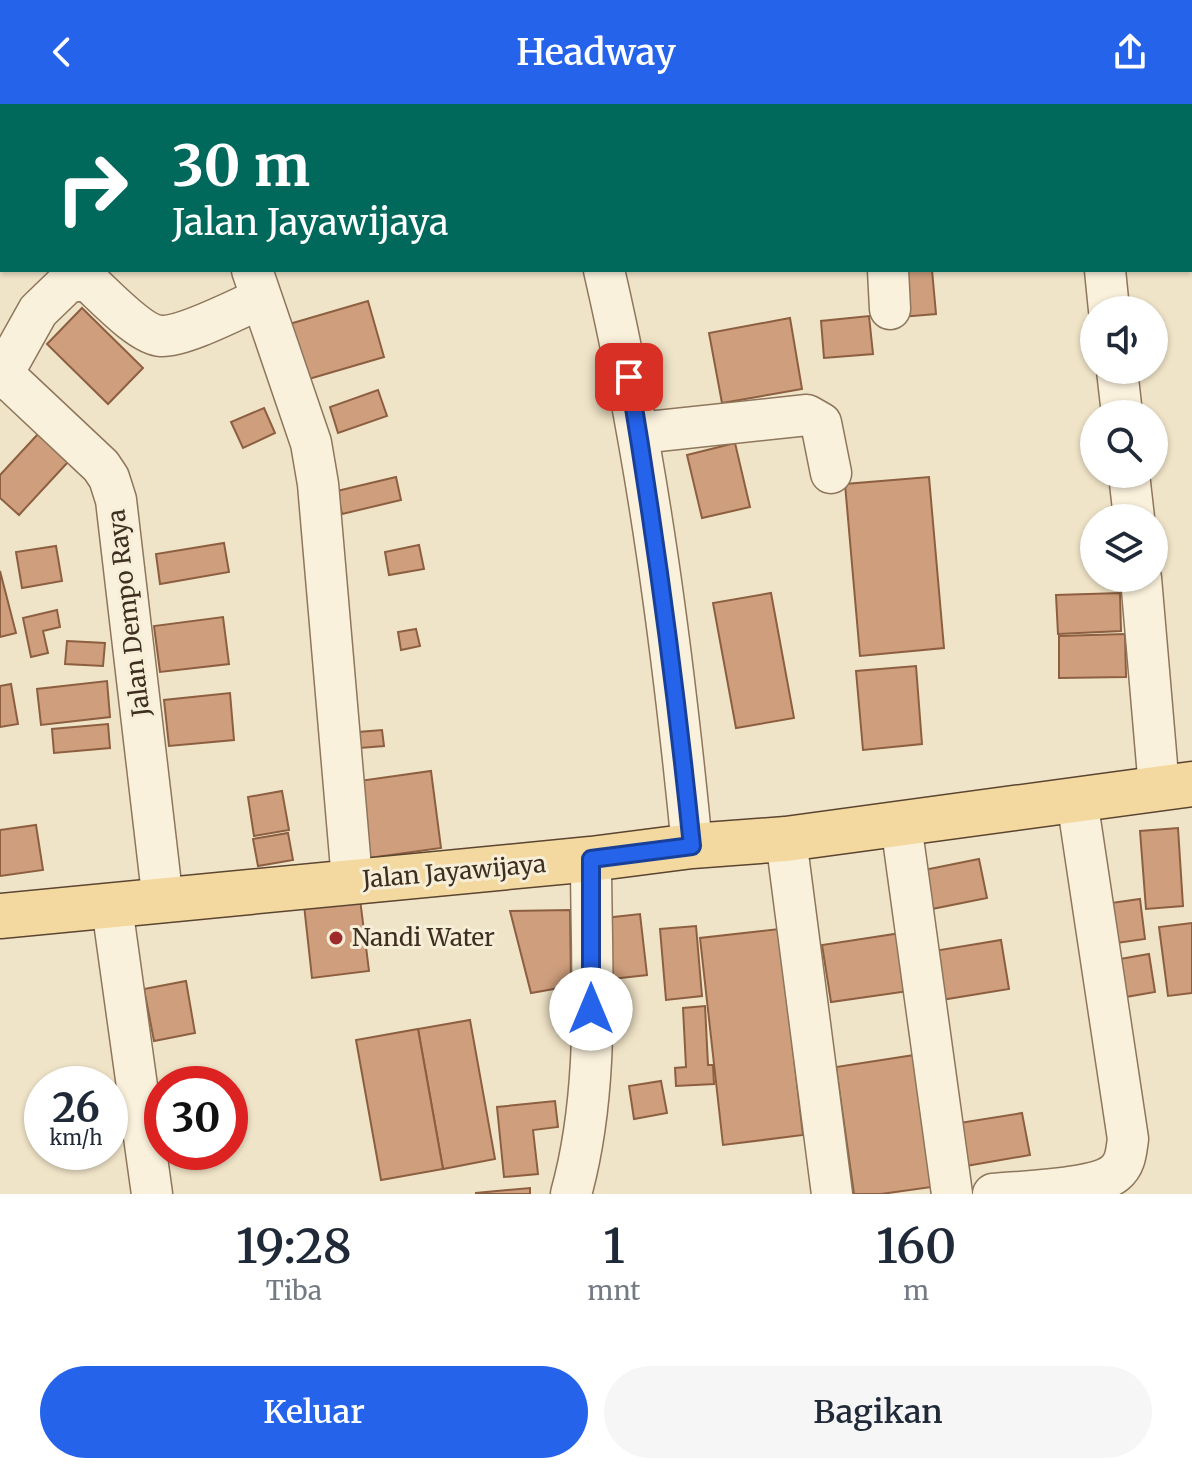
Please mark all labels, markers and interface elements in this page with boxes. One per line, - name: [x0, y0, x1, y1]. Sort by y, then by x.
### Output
- icon: back: [40, 30, 84, 74]
- text: Headway: [516, 30, 676, 75]
- icon: share: [1108, 30, 1152, 74]
- text: 30 m: [172, 131, 310, 201]
- icon: right: [40, 136, 144, 240]
- text: Jalan Jayawijaya: [172, 200, 449, 245]
- map controls: [1080, 296, 1168, 592]
- button: sound: [1080, 296, 1168, 384]
- pin: [595, 343, 663, 411]
- icon: arrive: [607, 355, 651, 399]
- button: search: [1080, 400, 1168, 488]
- button: layers: [1080, 504, 1168, 592]
- street label: Jalan Dempo Raya: [100, 508, 157, 719]
- street label: Jalan Jayawijaya: [360, 848, 547, 895]
- place label: Nandi Water: [352, 922, 495, 953]
- marker: Nandi Water: [327, 929, 345, 947]
- position arrow: [549, 967, 633, 1051]
- speed limit sign: 30: [144, 1066, 248, 1170]
- text: 26: [52, 1083, 100, 1133]
- text: km/h: [50, 1125, 102, 1150]
- text: 19:28: [236, 1216, 352, 1276]
- text: 1: [603, 1216, 625, 1276]
- text: 160: [876, 1216, 956, 1276]
- text: Tiba: [266, 1274, 322, 1307]
- text: mnt: [588, 1274, 640, 1307]
- text: m: [903, 1274, 929, 1307]
- button: Keluar: [40, 1366, 588, 1458]
- button: Bagikan: [604, 1366, 1152, 1458]

